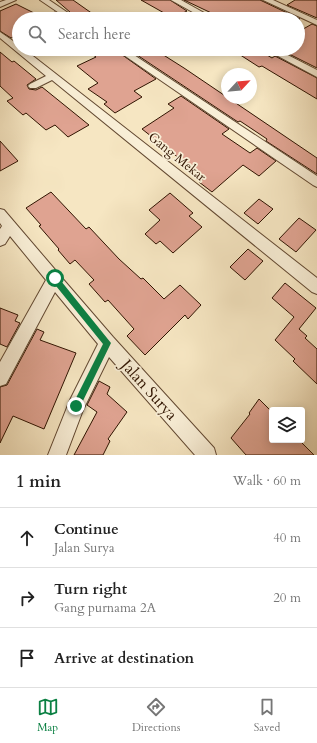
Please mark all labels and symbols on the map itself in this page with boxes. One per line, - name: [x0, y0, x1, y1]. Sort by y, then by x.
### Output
- north arrow: [221, 68, 257, 104]
- street label: Gang Mekar: [144, 128, 210, 186]
- route start: [46, 269, 64, 287]
- street label: Jalan Surya: [114, 353, 182, 425]
- route end: [67, 397, 85, 415]

